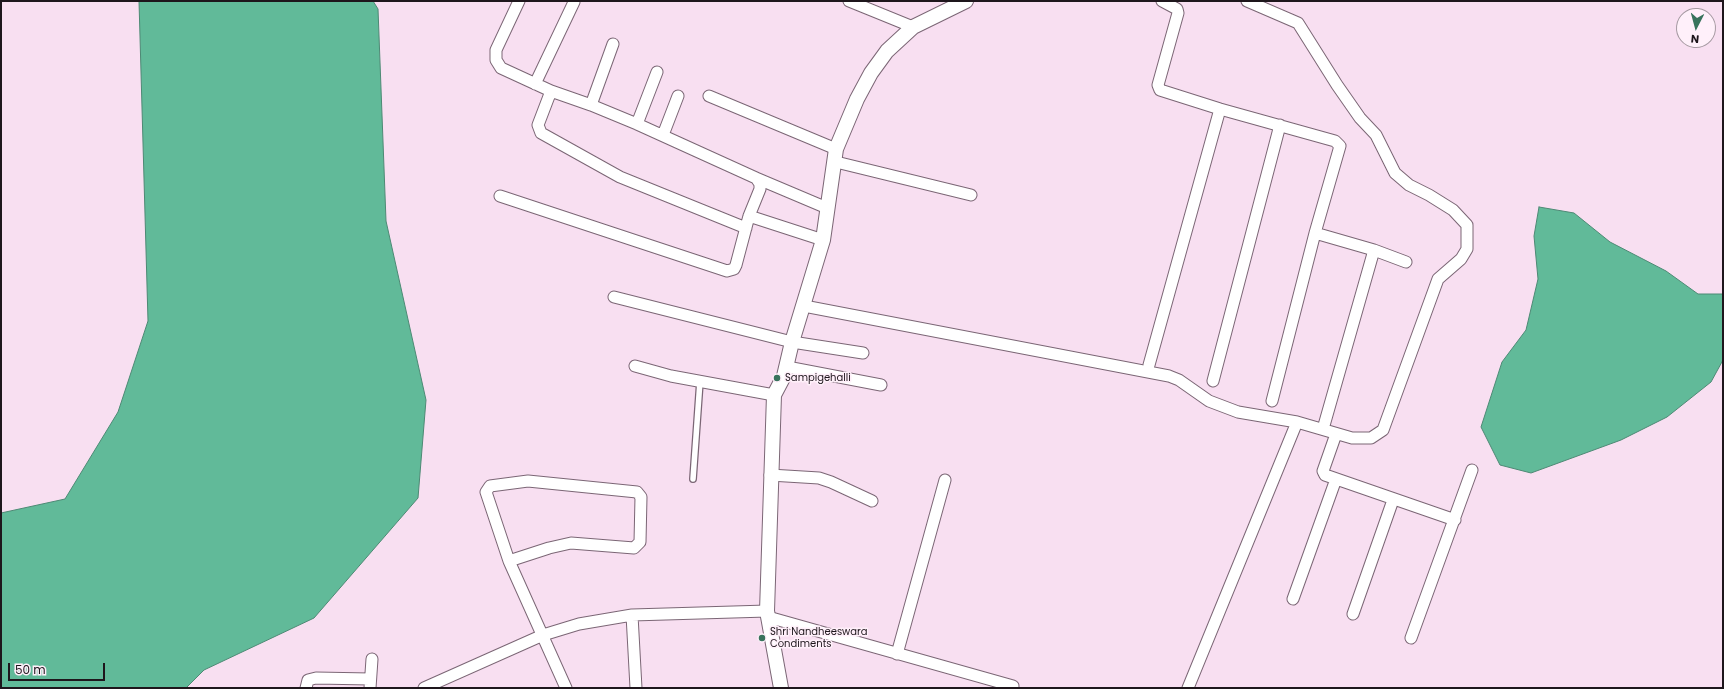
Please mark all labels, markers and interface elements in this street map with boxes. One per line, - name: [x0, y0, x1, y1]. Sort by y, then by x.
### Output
- north arrow: [1676, 8, 1716, 48]
- text: N: [1690, 31, 1700, 47]
- place label: Sampigehalli: [785, 372, 851, 384]
- marker: Sampigehalli: [772, 373, 782, 383]
- place label: Shri Nandheeswara Condiments: [770, 626, 868, 650]
- marker: Shri Nandheeswara Condiments: [757, 633, 767, 643]
- scale bar: [10, 655, 107, 681]
- text: 50 m: [15, 661, 46, 678]

